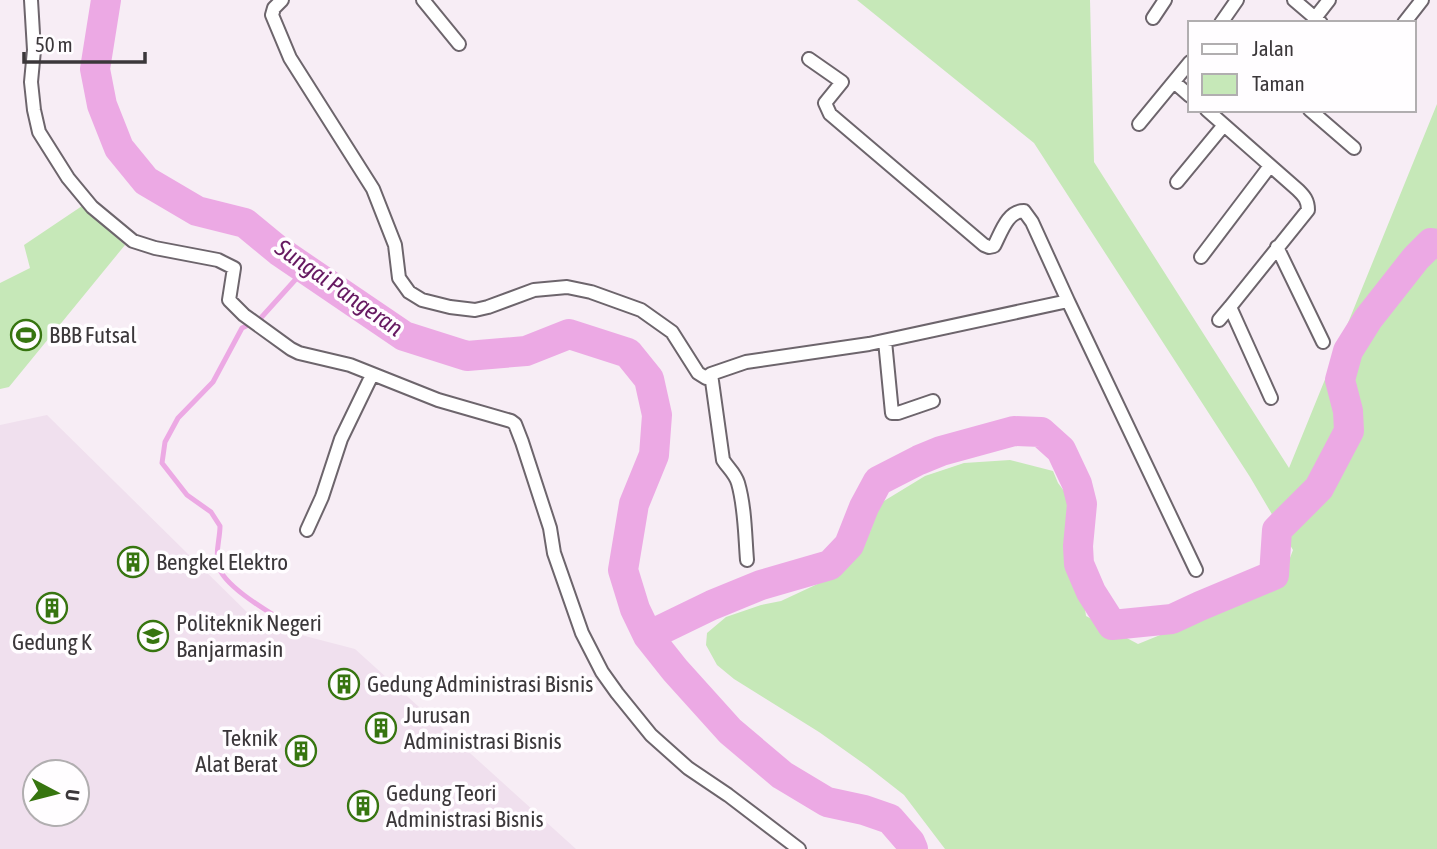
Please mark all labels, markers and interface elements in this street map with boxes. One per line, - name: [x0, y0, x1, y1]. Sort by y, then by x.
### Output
- scale bar: [24, 21, 145, 65]
- legend: [1188, 21, 1416, 112]
- text: 50 m: [35, 32, 73, 56]
- text: Jalan: [1252, 36, 1294, 60]
- text: Taman: [1252, 71, 1305, 95]
- water label: Sungai Pangeran: [270, 233, 408, 342]
- sports icon: BBB Futsal: [9, 318, 43, 352]
- place label: BBB Futsal: [49, 322, 137, 348]
- building icon: Bengkel Elektro: [116, 545, 150, 579]
- place label: Bengkel Elektro: [156, 549, 288, 575]
- building icon: Gedung K: [35, 591, 69, 625]
- place label: Politeknik Negeri Banjarmasin: [176, 610, 322, 662]
- school or university icon: Politeknik Negeri Banjarmasin: [136, 619, 170, 653]
- place label: Gedung K: [12, 629, 93, 655]
- building icon: Gedung Administrasi Bisnis: [327, 667, 361, 701]
- place label: Gedung Administrasi Bisnis: [367, 671, 593, 697]
- place label: Jurusan Administrasi Bisnis: [404, 702, 562, 754]
- building icon: Jurusan Administrasi Bisnis: [364, 711, 398, 745]
- place label: Teknik Alat Berat: [195, 725, 278, 777]
- building icon: Teknik Alat Berat: [284, 734, 318, 768]
- north arrow: [21, 758, 91, 828]
- place label: Gedung Teori Administrasi Bisnis: [386, 780, 544, 832]
- text: U: [61, 788, 84, 802]
- building icon: Gedung Teori Administrasi Bisnis: [346, 789, 380, 823]

